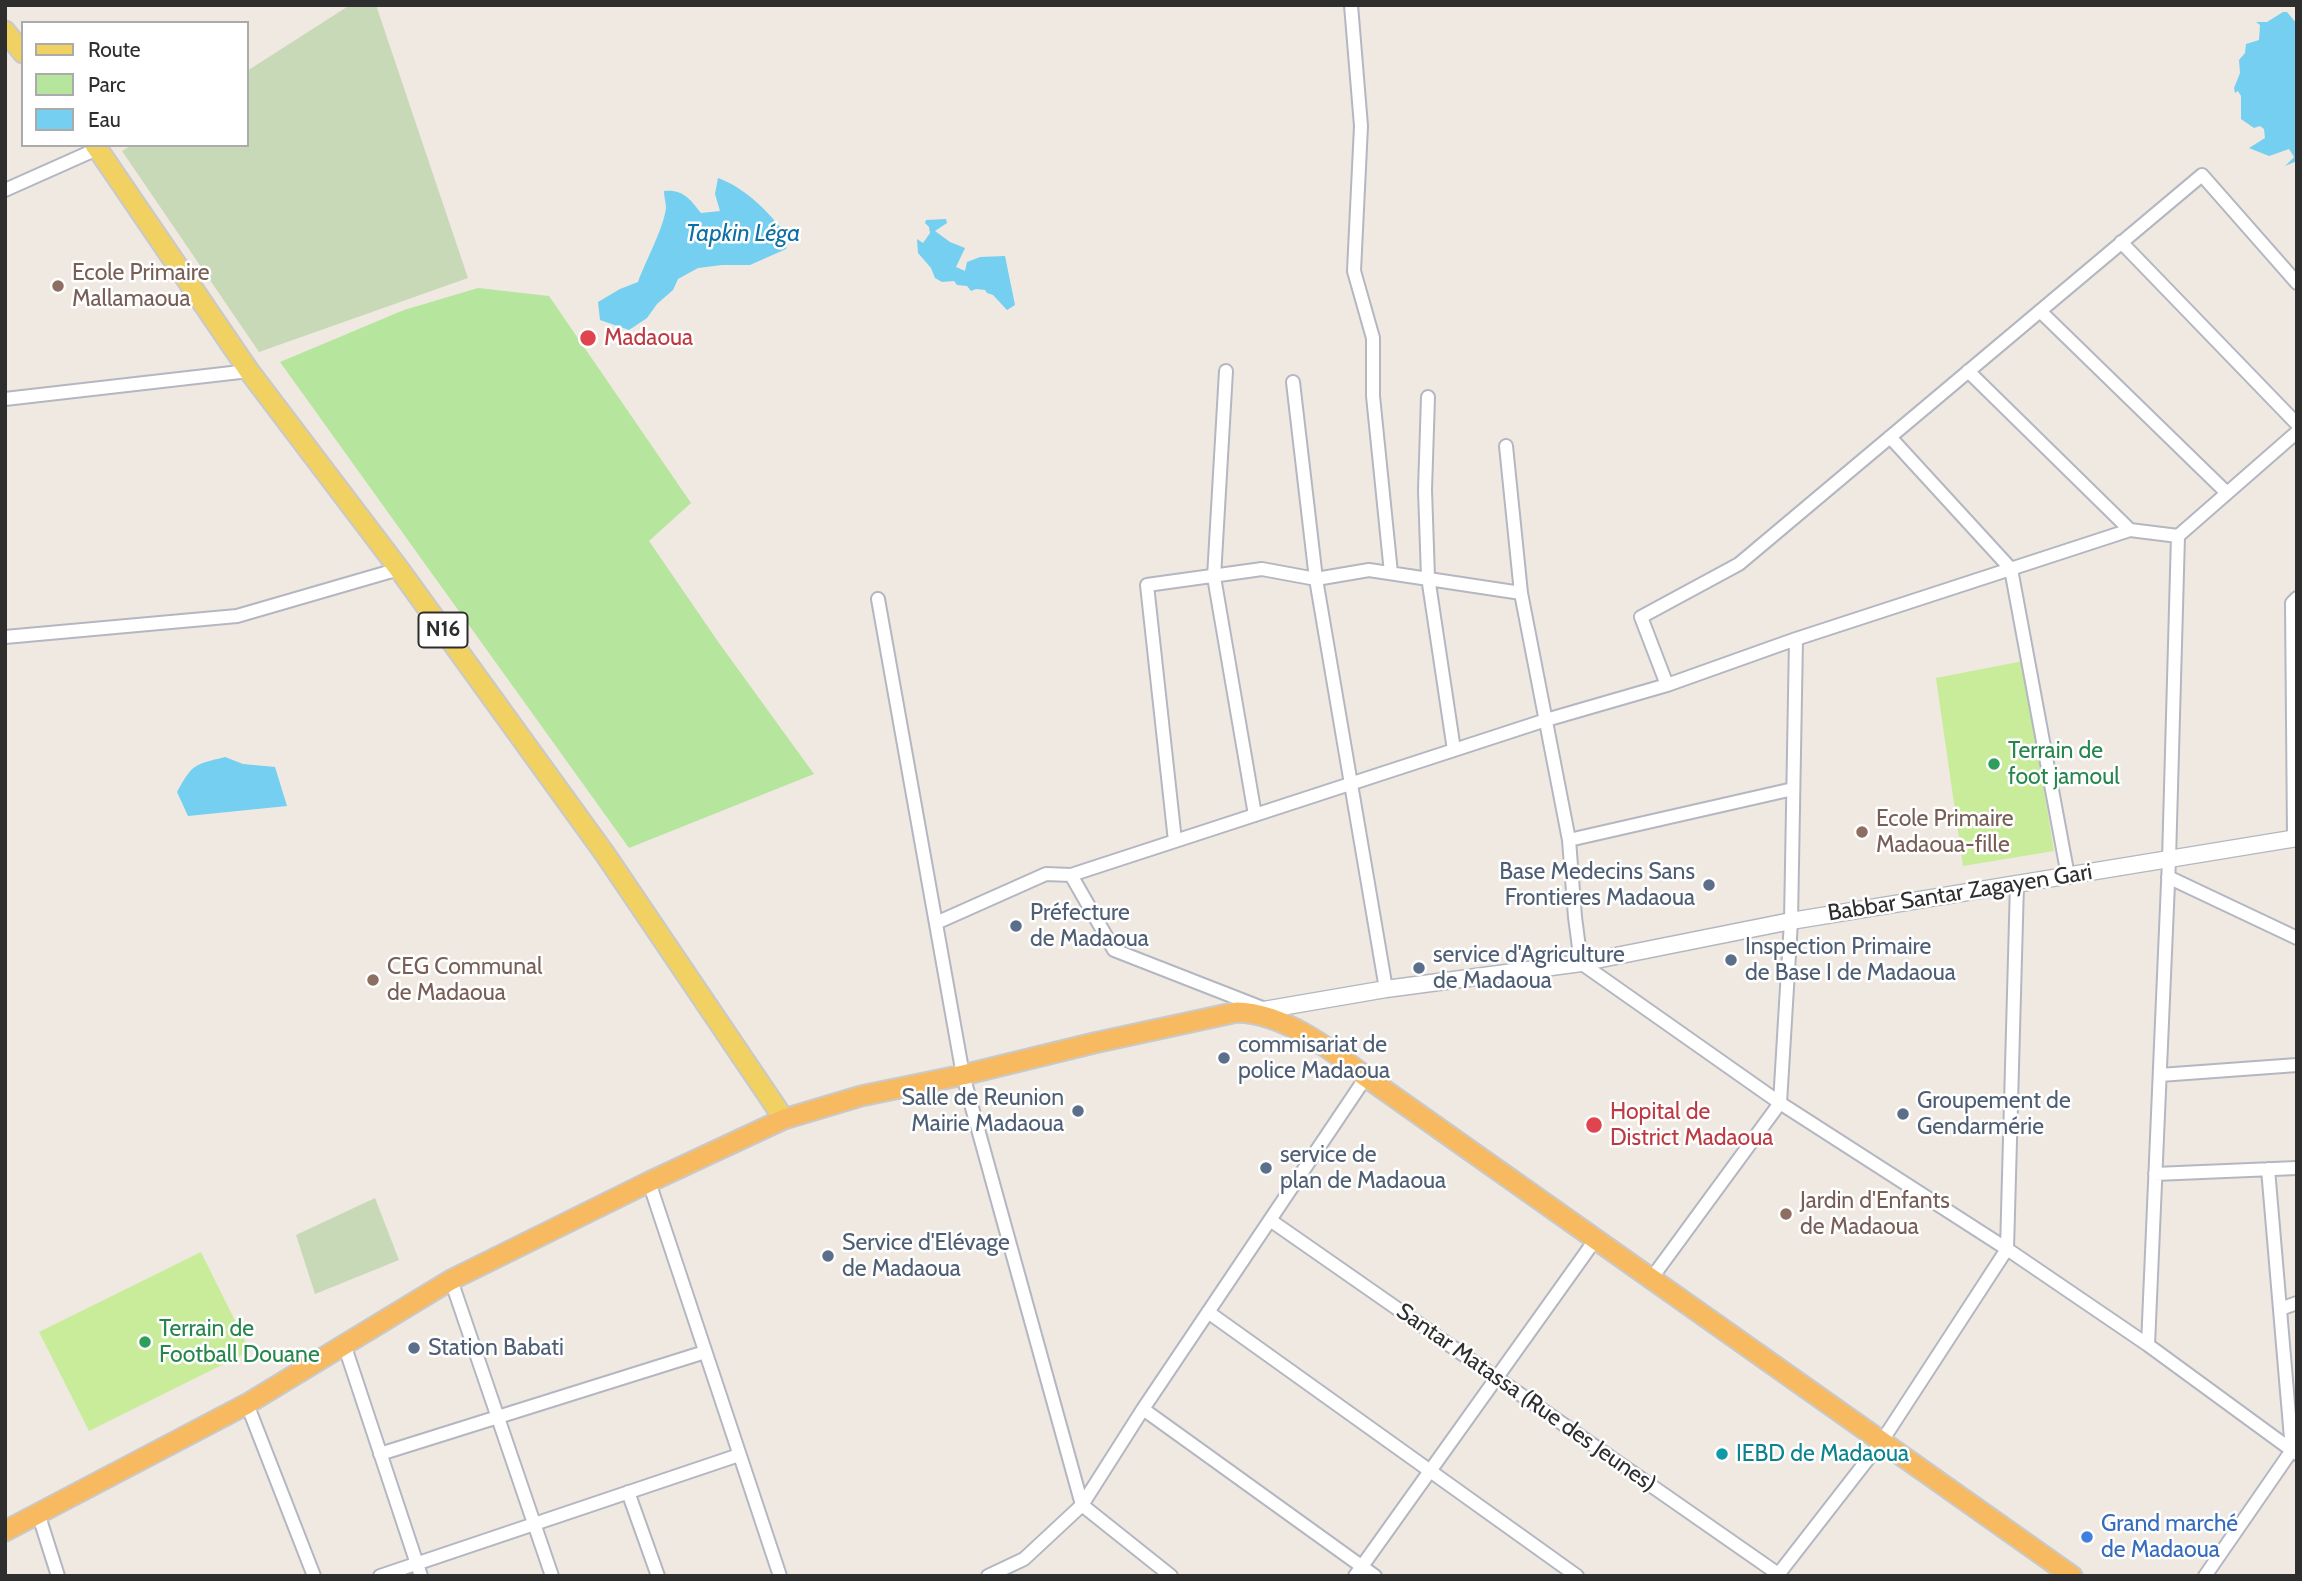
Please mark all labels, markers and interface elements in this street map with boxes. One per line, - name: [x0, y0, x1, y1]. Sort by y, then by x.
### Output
- legend: [21, 21, 248, 147]
- text: Route: [88, 37, 141, 62]
- text: Parc: [88, 72, 126, 97]
- text: Eau: [88, 107, 121, 132]
- water label: Tapkin Léga: [686, 220, 800, 248]
- place label: Ecole Primaire Mallamaoua: [72, 259, 210, 313]
- marker: Ecole Primaire Mallamaoua: [50, 278, 66, 294]
- place label: Madaoua: [604, 324, 693, 352]
- marker: Madaoua: [578, 328, 598, 348]
- road number: N16: [418, 612, 467, 648]
- place label: Terrain de foot jamoul: [2008, 737, 2120, 791]
- marker: Terrain de foot jamoul: [1986, 756, 2002, 772]
- place label: Ecole Primaire Madaoua-fille: [1876, 805, 2014, 859]
- marker: Ecole Primaire Madaoua-fille: [1854, 824, 1870, 840]
- place label: Base Medecins Sans Frontieres Madaoua: [1499, 858, 1695, 912]
- street label: Babbar Santar Zagayen Gari: [1826, 858, 2094, 928]
- marker: Base Medecins Sans Frontieres Madaoua: [1701, 877, 1717, 893]
- place label: Préfecture de Madaoua: [1030, 899, 1149, 953]
- marker: Préfecture de Madaoua: [1008, 918, 1024, 934]
- place label: Inspection Primaire de Base I de Madaoua: [1745, 933, 1956, 987]
- place label: service d'Agriculture de Madaoua: [1433, 941, 1625, 995]
- marker: Inspection Primaire de Base I de Madaoua: [1723, 952, 1739, 968]
- place label: CEG Communal de Madaoua: [387, 953, 543, 1007]
- marker: service d'Agriculture de Madaoua: [1411, 960, 1427, 976]
- marker: CEG Communal de Madaoua: [365, 972, 381, 988]
- place label: commisariat de police Madaoua: [1238, 1031, 1390, 1085]
- marker: commisariat de police Madaoua: [1216, 1050, 1232, 1066]
- place label: Salle de Reunion Mairie Madaoua: [902, 1084, 1064, 1138]
- place label: Groupement de Gendarmérie: [1917, 1087, 2071, 1141]
- place label: Hopital de District Madaoua: [1610, 1098, 1773, 1152]
- marker: Salle de Reunion Mairie Madaoua: [1070, 1103, 1086, 1119]
- marker: Groupement de Gendarmérie: [1895, 1106, 1911, 1122]
- marker: Hopital de District Madaoua: [1584, 1115, 1604, 1135]
- place label: service de plan de Madaoua: [1280, 1141, 1446, 1195]
- marker: service de plan de Madaoua: [1258, 1160, 1274, 1176]
- place label: Jardin d'Enfants de Madaoua: [1800, 1187, 1950, 1241]
- marker: Jardin d'Enfants de Madaoua: [1778, 1206, 1794, 1222]
- place label: Service d'Elévage de Madaoua: [842, 1229, 1010, 1283]
- marker: Service d'Elévage de Madaoua: [820, 1248, 836, 1264]
- street label: Santar Matassa (Rue des Jeunes): [1391, 1298, 1661, 1498]
- place label: Terrain de Football Douane: [159, 1315, 320, 1369]
- marker: Terrain de Football Douane: [137, 1334, 153, 1350]
- place label: Station Babati: [428, 1334, 564, 1362]
- marker: Station Babati: [406, 1340, 422, 1356]
- place label: IEBD de Madaoua: [1736, 1440, 1909, 1468]
- marker: IEBD de Madaoua: [1714, 1446, 1730, 1462]
- place label: Grand marché de Madaoua: [2101, 1510, 2238, 1564]
- marker: Grand marché de Madaoua: [2079, 1529, 2095, 1545]

